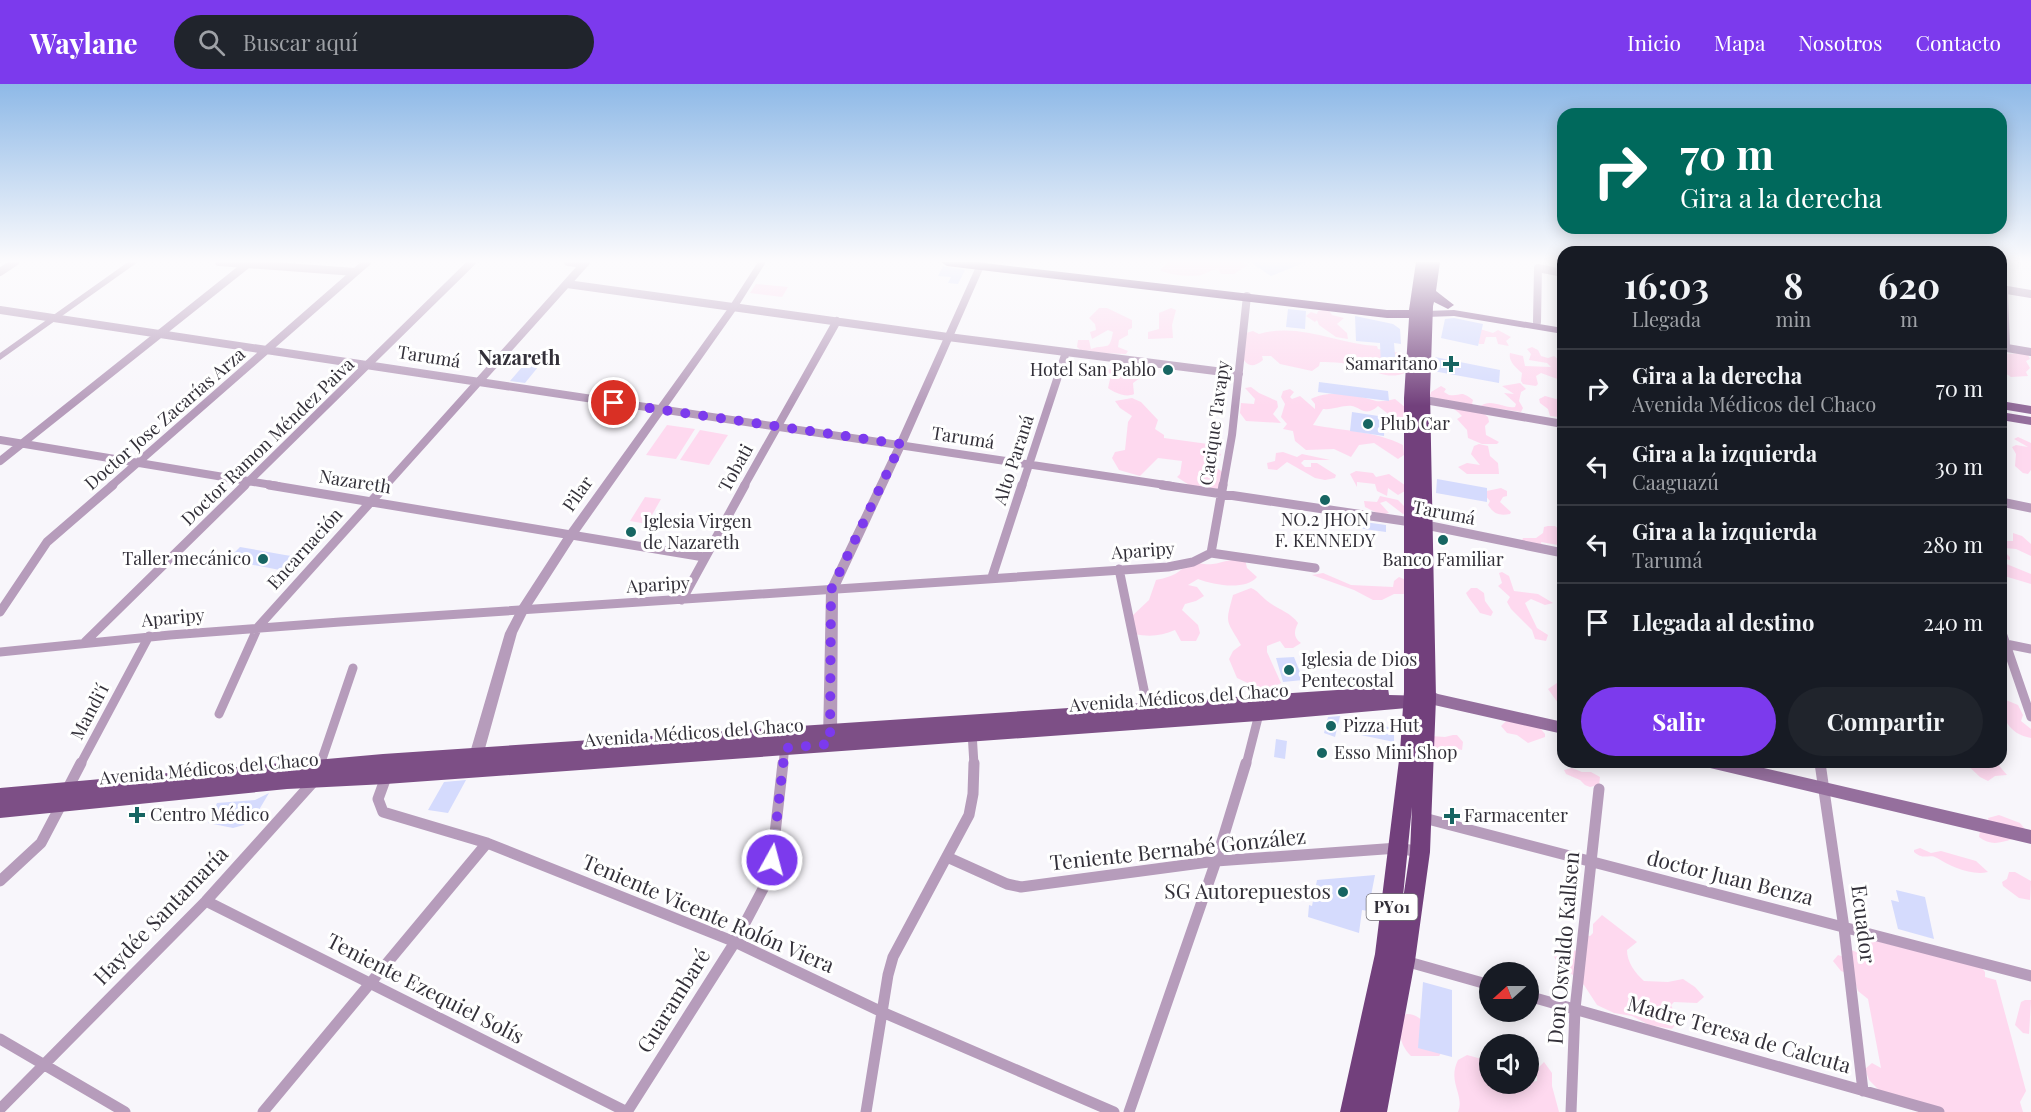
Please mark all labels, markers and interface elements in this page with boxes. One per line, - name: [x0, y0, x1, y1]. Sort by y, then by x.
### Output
- search box: [174, 15, 594, 69]
- text: Waylane: [30, 24, 138, 61]
- icon: search: [195, 26, 228, 59]
- text: Buscar aquí: [243, 27, 358, 57]
- text: Inicio: [1627, 28, 1681, 56]
- text: Mapa: [1714, 28, 1765, 56]
- text: Nosotros: [1798, 28, 1882, 56]
- text: Contacto: [1915, 28, 2001, 56]
- text: 70 m: [1680, 125, 1774, 181]
- icon: right: [1581, 132, 1659, 210]
- text: Gira a la derecha: [1680, 179, 1882, 215]
- text: 16:03: [1624, 260, 1709, 308]
- text: 8: [1783, 260, 1804, 308]
- text: 620: [1878, 260, 1940, 308]
- text: Llegada: [1632, 305, 1701, 332]
- text: min: [1776, 305, 1811, 332]
- text: m: [1900, 305, 1918, 332]
- street label: Tarumá: [396, 339, 462, 373]
- street label: Doctor Jose Zacarías Arza: [79, 342, 250, 495]
- district label: Nazareth: [478, 343, 560, 370]
- place label: Samaritano: [1345, 351, 1438, 375]
- street label: Doctor Ramon Méndez Paiva: [176, 352, 359, 530]
- marker: Samaritano: [1442, 355, 1460, 373]
- place label: Hotel San Pablo: [1030, 357, 1156, 381]
- street label: Cacique Tavapy: [1193, 359, 1235, 487]
- text: Gira a la derecha: [1632, 360, 1802, 390]
- marker: Hotel San Pablo: [1161, 363, 1175, 377]
- icon: right: [1581, 372, 1614, 405]
- text: 70 m: [1936, 373, 1983, 403]
- pin: [588, 377, 639, 428]
- icon: arrive: [597, 386, 630, 419]
- text: Avenida Médicos del Chaco: [1632, 390, 1876, 417]
- place label: Plub Car: [1380, 411, 1450, 435]
- street label: Alto Paraná: [987, 412, 1039, 509]
- marker: Plub Car: [1361, 417, 1375, 431]
- street label: Tarumá: [930, 420, 996, 454]
- text: Gira a la izquierda: [1632, 438, 1817, 468]
- street label: Tobati: [712, 439, 758, 496]
- icon: left: [1581, 450, 1614, 483]
- text: 30 m: [1935, 451, 1983, 481]
- street label: Nazareth: [317, 463, 393, 499]
- text: Caaguazú: [1632, 468, 1719, 495]
- street label: Pilar: [556, 471, 598, 516]
- marker: NO.2 JHON F. KENNEDY: [1318, 493, 1332, 507]
- street label: Tarumá: [1411, 494, 1478, 530]
- street label: Encarnación: [261, 502, 347, 594]
- place label: NO.2 JHON F. KENNEDY: [1275, 507, 1376, 552]
- place label: Iglesia Virgen de Nazareth: [643, 509, 752, 554]
- text: Gira a la izquierda: [1632, 516, 1817, 546]
- marker: Iglesia Virgen de Nazareth: [624, 525, 638, 539]
- icon: left: [1581, 528, 1614, 561]
- text: 280 m: [1923, 529, 1983, 559]
- marker: Banco Familiar: [1436, 533, 1450, 547]
- street label: Aparipy: [1109, 536, 1175, 564]
- place label: Taller mecánico: [122, 546, 251, 570]
- text: Tarumá: [1632, 546, 1702, 573]
- place label: Banco Familiar: [1382, 547, 1504, 571]
- marker: Taller mecánico: [256, 552, 270, 566]
- street label: Aparipy: [625, 570, 690, 598]
- street label: Aparipy: [139, 602, 206, 632]
- icon: arrive: [1581, 606, 1614, 639]
- text: Llegada al destino: [1632, 607, 1814, 637]
- text: 240 m: [1923, 607, 1983, 637]
- place label: Iglesia de Dios Pentecostal: [1301, 647, 1417, 692]
- marker: Iglesia de Dios Pentecostal: [1282, 663, 1296, 677]
- street label: Avenida Médicos del Chaco: [1067, 677, 1290, 717]
- street label: Mandi'í: [65, 680, 114, 744]
- button: Salir: [1581, 687, 1776, 756]
- button: Compartir: [1788, 687, 1983, 756]
- street label: Avenida Médicos del Chaco: [582, 712, 805, 752]
- place label: Pizza Hut: [1343, 713, 1420, 737]
- marker: Pizza Hut: [1324, 719, 1338, 733]
- place label: Esso Mini Shop: [1334, 740, 1457, 764]
- street label: Avenida Médicos del Chaco: [97, 746, 320, 790]
- marker: Esso Mini Shop: [1315, 746, 1329, 760]
- place label: Centro Médico: [150, 802, 270, 826]
- place label: Farmacenter: [1464, 803, 1568, 827]
- marker: Centro Médico: [128, 806, 146, 824]
- marker: Farmacenter: [1445, 809, 1459, 823]
- street label: Teniente Bernabé González: [1048, 821, 1307, 875]
- position arrow: [740, 828, 804, 892]
- street label: Haydée Santamaría: [86, 839, 233, 990]
- street label: doctor Juan Benza: [1644, 842, 1817, 910]
- street label: Teniente Vicente Rolón Viera: [579, 846, 840, 978]
- street label: Don Osvaldo Kallsen: [1540, 850, 1584, 1045]
- place label: SG Autorepuestos: [1164, 876, 1331, 904]
- street label: Ecuador: [1846, 883, 1884, 965]
- marker: SG Autorepuestos: [1336, 885, 1350, 899]
- road number: PY01: [1366, 894, 1418, 920]
- street label: Teniente Ezequiel Solís: [323, 925, 529, 1049]
- street label: Guarambaré: [629, 943, 715, 1057]
- north arrow: [1479, 962, 1539, 1022]
- map controls: [1479, 962, 1539, 1094]
- street label: Madre Teresa de Calcuta: [1625, 988, 1855, 1079]
- button: sound: [1479, 1034, 1539, 1094]

